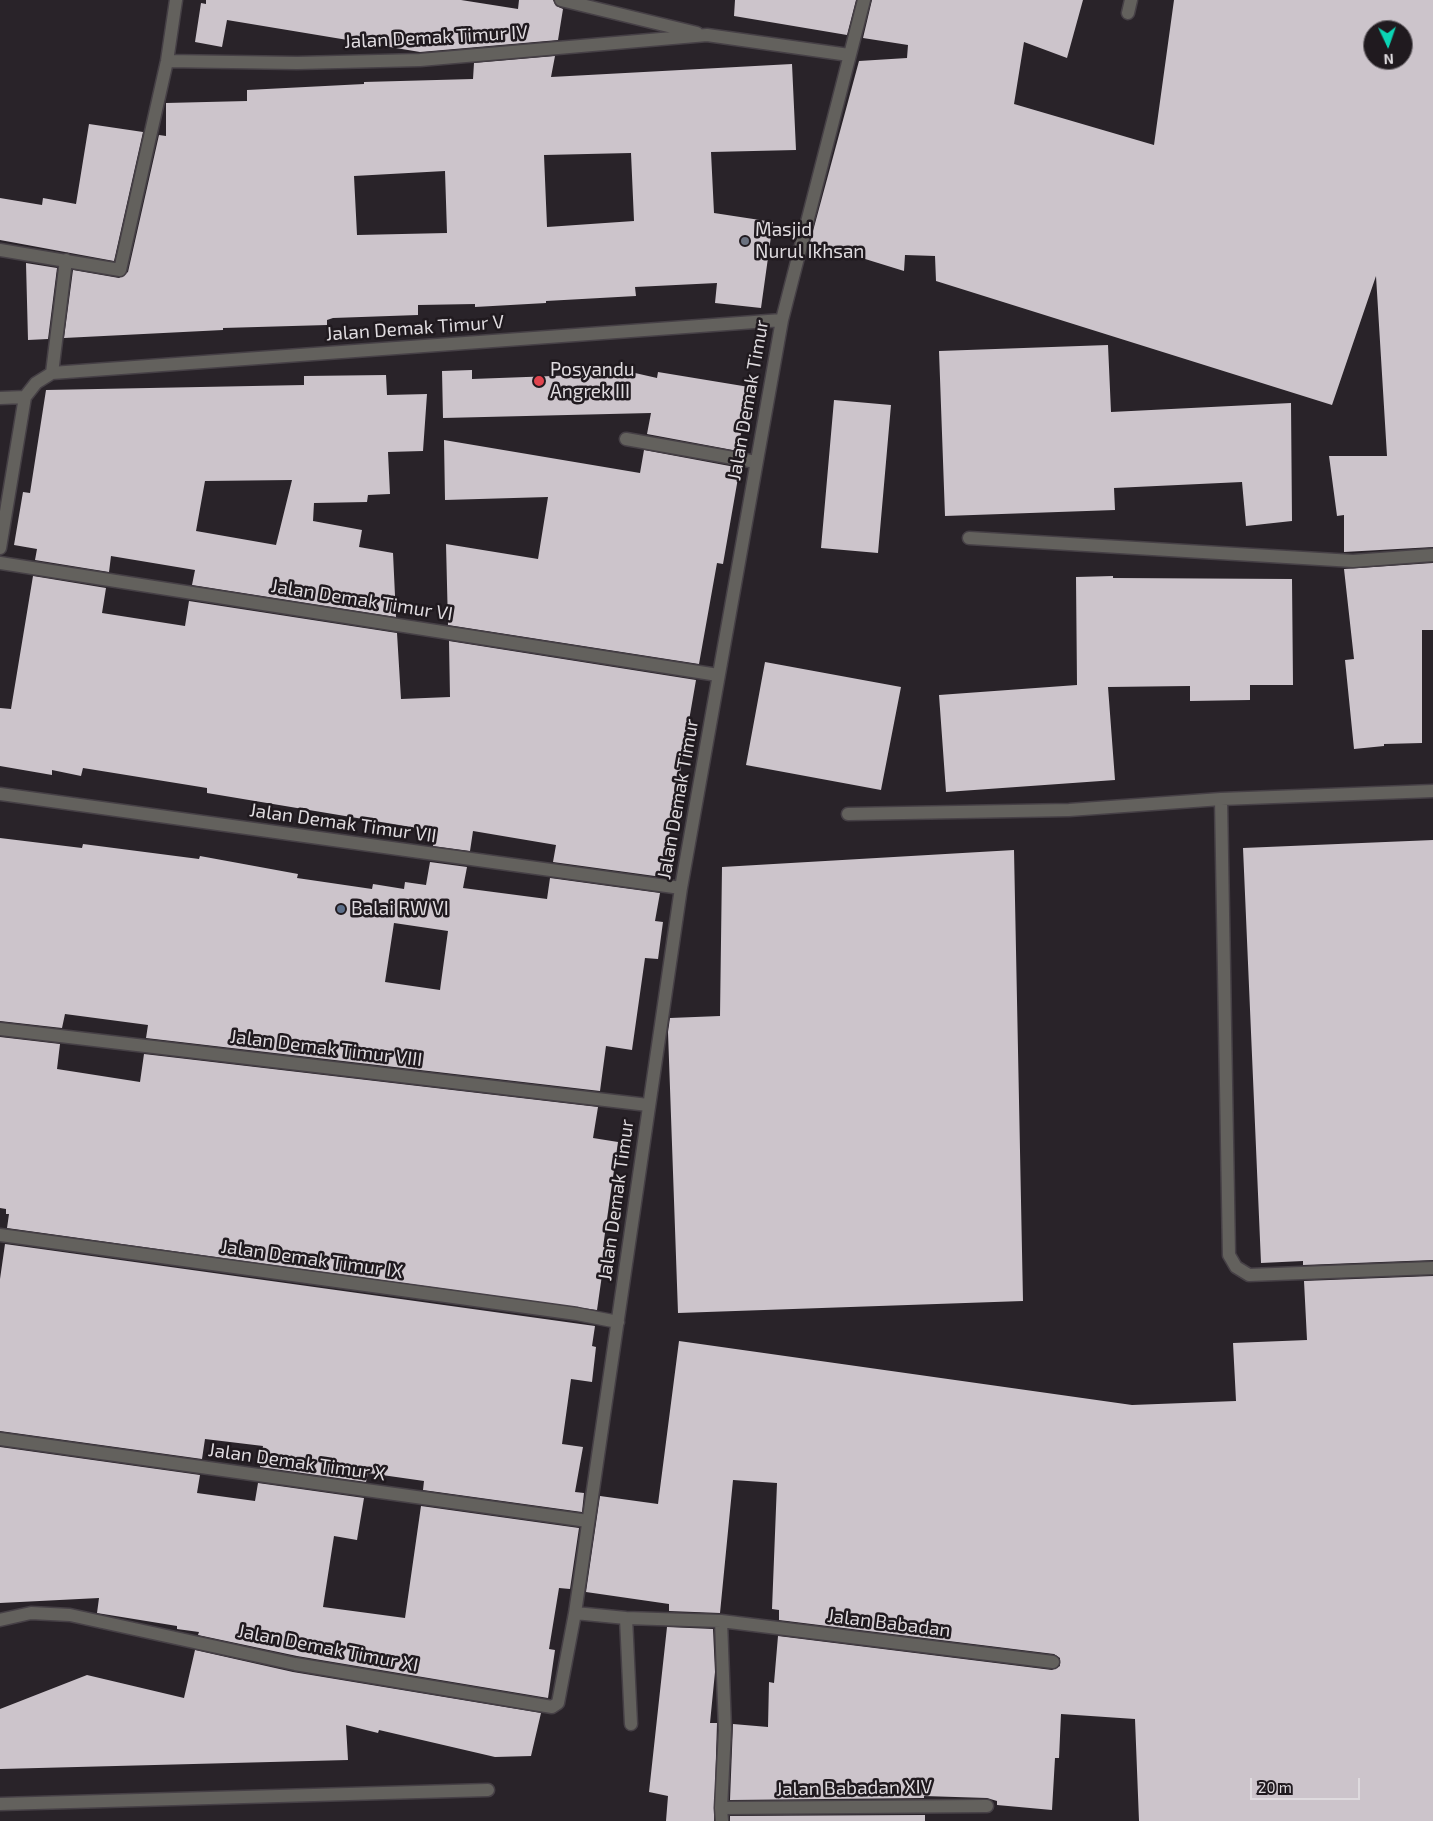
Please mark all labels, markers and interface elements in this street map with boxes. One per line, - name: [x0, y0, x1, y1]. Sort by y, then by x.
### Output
- north arrow: [1363, 20, 1413, 70]
- street label: Jalan Demak Timur IV: [344, 21, 528, 53]
- text: N: [1383, 51, 1394, 68]
- place label: Masjid Nurul Ikhsan: [755, 219, 864, 263]
- marker: Masjid Nurul Ikhsan: [739, 235, 751, 247]
- street label: Jalan Demak Timur V: [325, 310, 505, 346]
- street label: Jalan Demak Timur: [723, 318, 773, 482]
- place label: Posyandu Angrek III: [550, 359, 635, 403]
- marker: Posyandu Angrek III: [532, 374, 546, 388]
- street label: Jalan Demak Timur VI: [270, 574, 454, 626]
- street label: Jalan Demak Timur: [653, 717, 703, 881]
- street label: Jalan Demak Timur VII: [248, 799, 438, 847]
- place label: Balai RW VI: [351, 898, 449, 920]
- marker: Balai RW VI: [335, 903, 347, 915]
- street label: Jalan Demak Timur VIII: [229, 1025, 423, 1071]
- street label: Jalan Demak Timur: [593, 1118, 639, 1282]
- street label: Jalan Demak Timur IX: [219, 1235, 405, 1283]
- street label: Jalan Demak Timur X: [207, 1438, 387, 1486]
- street label: Jalan Babadan: [826, 1604, 952, 1642]
- street label: Jalan Demak Timur XI: [236, 1619, 420, 1677]
- scale bar: [1253, 1768, 1363, 1800]
- street label: Jalan Babadan XIV: [776, 1775, 932, 1801]
- text: 20 m: [1258, 1778, 1292, 1796]

